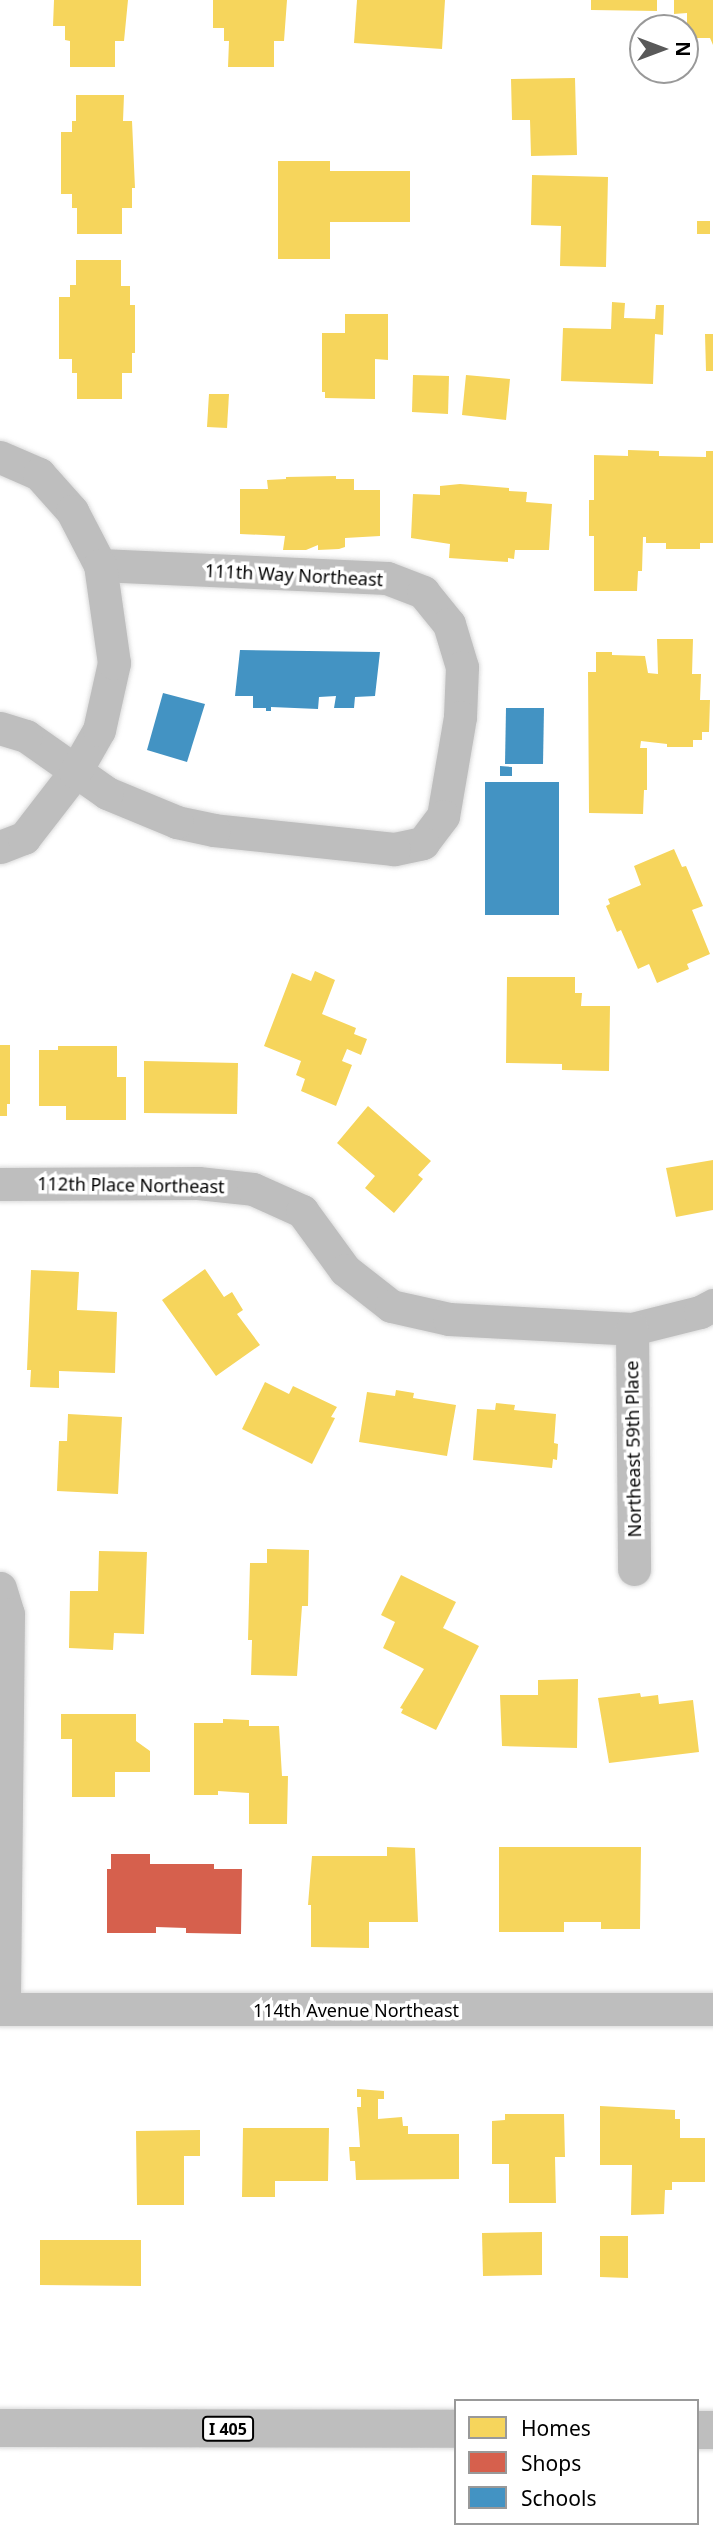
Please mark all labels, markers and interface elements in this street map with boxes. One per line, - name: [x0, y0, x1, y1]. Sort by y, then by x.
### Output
- north arrow: [629, 14, 699, 84]
- text: N: [670, 41, 696, 57]
- street label: 111th Way Northeast: [204, 560, 384, 590]
- street label: 112th Place Northeast: [37, 1173, 225, 1197]
- street label: Northeast 59th Place: [621, 1360, 645, 1538]
- street label: 114th Avenue Northeast: [253, 1999, 459, 2021]
- legend: [454, 2399, 699, 2525]
- text: Homes: [521, 2414, 591, 2442]
- road number: I 405: [202, 2416, 254, 2442]
- text: Shops: [521, 2449, 581, 2477]
- text: Schools: [521, 2484, 596, 2512]

